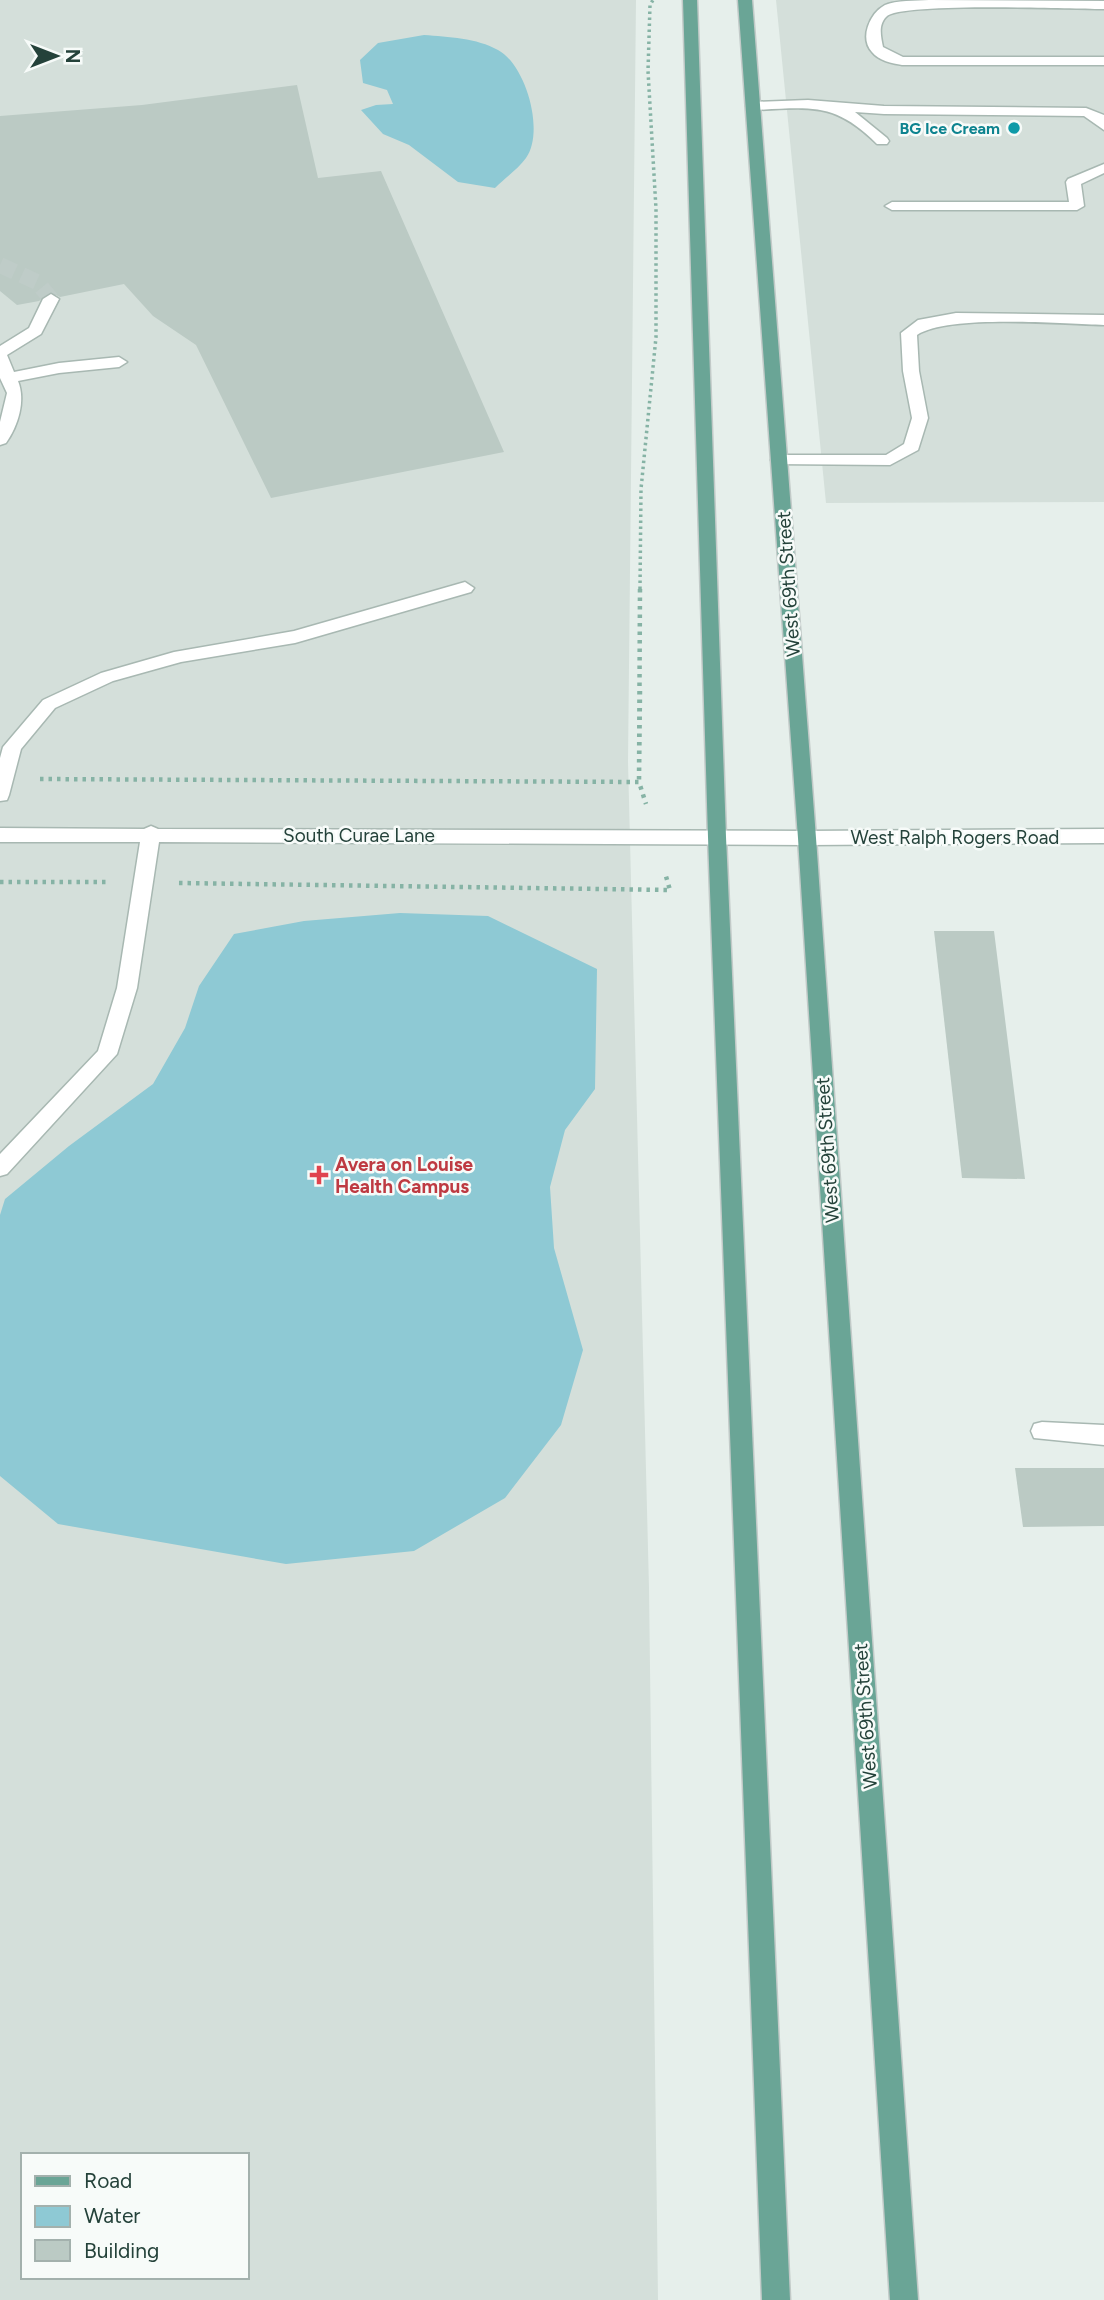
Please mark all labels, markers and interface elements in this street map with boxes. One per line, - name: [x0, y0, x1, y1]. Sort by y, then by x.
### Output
- north arrow: [21, 21, 91, 91]
- text: N: [61, 49, 84, 63]
- place label: BG Ice Cream: [899, 119, 1000, 138]
- marker: BG Ice Cream: [1006, 120, 1022, 136]
- street label: West 69th Street: [772, 510, 805, 657]
- street label: South Curae Lane: [283, 824, 435, 847]
- street label: West Ralph Rogers Road: [850, 826, 1060, 849]
- street label: West 69th Street: [811, 1076, 844, 1223]
- place label: Avera on Louise Health Campus: [335, 1153, 474, 1198]
- marker: Avera on Louise Health Campus: [309, 1165, 329, 1185]
- street label: West 69th Street: [849, 1642, 882, 1789]
- legend: [21, 2153, 248, 2279]
- text: Road: [84, 2168, 132, 2193]
- text: Water: [84, 2203, 140, 2228]
- text: Building: [84, 2238, 159, 2263]

